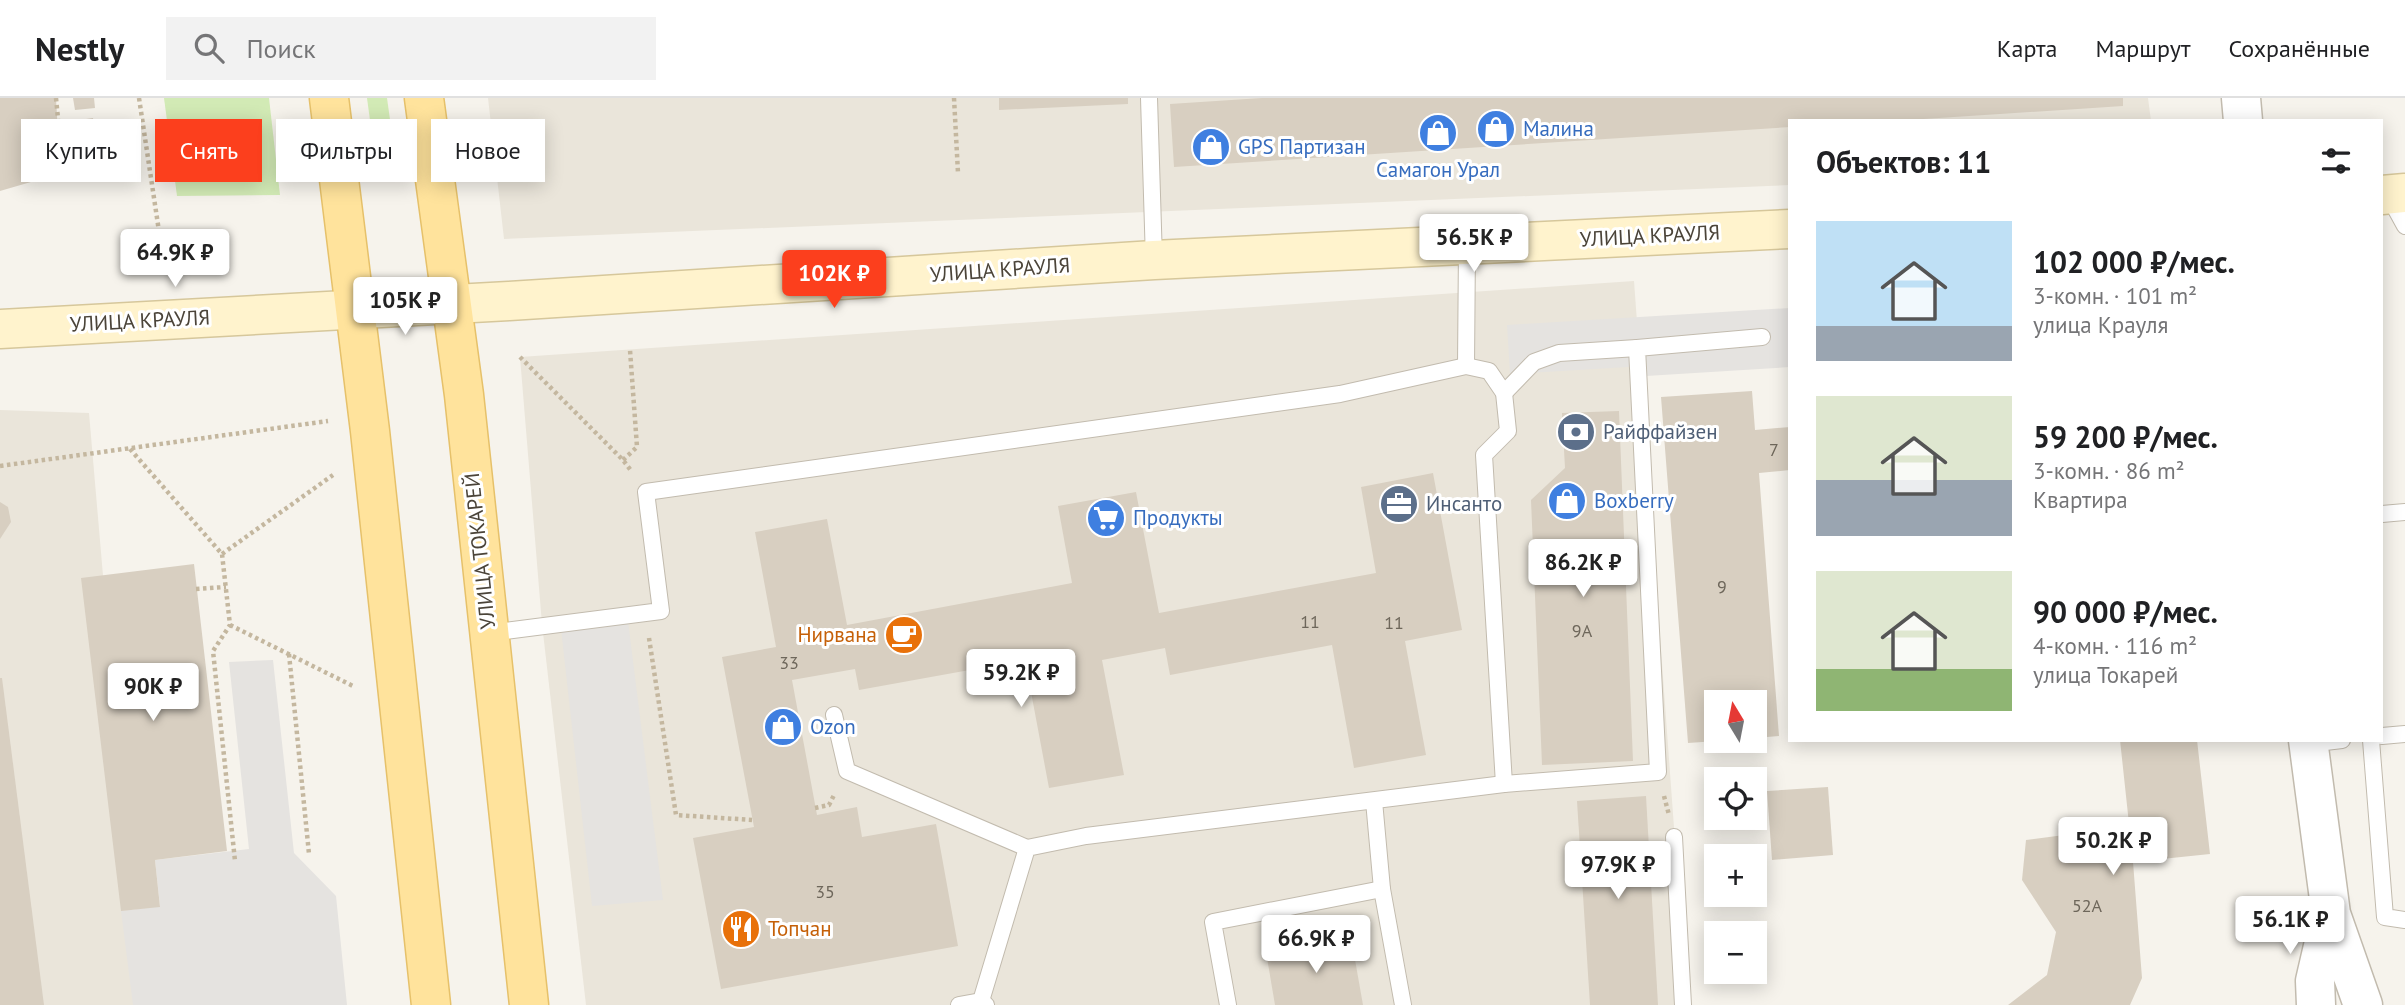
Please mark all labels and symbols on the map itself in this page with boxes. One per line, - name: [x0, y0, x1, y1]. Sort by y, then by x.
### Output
- shop icon: Малина: [1475, 108, 1517, 150]
- shop icon: Самагон Урал: [1417, 112, 1459, 154]
- place label: Малина: [1523, 115, 1594, 142]
- shop icon: GPS Партизан: [1190, 126, 1232, 168]
- place label: GPS Партизан: [1238, 133, 1365, 160]
- place label: Самагон Урал: [1376, 156, 1500, 183]
- pin: 56.5K ₽: [1409, 214, 1539, 274]
- street label: УЛИЦА КРАУЛЯ: [1579, 218, 1721, 253]
- pin: 64.9K ₽: [110, 230, 240, 289]
- pin: 102K ₽: [777, 250, 891, 310]
- street label: УЛИЦА КРАУЛЯ: [929, 251, 1071, 288]
- pin: 105K ₽: [348, 278, 462, 337]
- street label: УЛИЦА КРАУЛЯ: [69, 303, 211, 338]
- bank icon: Райффайзен: [1555, 411, 1597, 453]
- place label: Райффайзен: [1603, 418, 1718, 445]
- house number: 7: [1769, 438, 1779, 461]
- street label: УЛИЦА ТОКАРЕЙ: [458, 472, 501, 630]
- shop icon: Boxberry: [1546, 480, 1588, 522]
- office icon: Инсанто: [1378, 483, 1420, 525]
- place label: Boxberry: [1594, 487, 1674, 514]
- place label: Инсанто: [1426, 490, 1502, 517]
- supermarket icon: Продукты: [1085, 497, 1127, 539]
- place label: Продукты: [1133, 504, 1223, 531]
- pin: 86.2K ₽: [1518, 540, 1648, 599]
- house number: 9: [1717, 575, 1727, 598]
- house number: 11: [1300, 610, 1320, 633]
- house number: 11: [1384, 611, 1404, 634]
- cafe icon: Нирвана: [883, 614, 925, 656]
- house number: 9А: [1572, 619, 1593, 642]
- place label: Нирвана: [797, 621, 877, 648]
- pin: 59.2K ₽: [956, 650, 1086, 709]
- house number: 33: [779, 651, 799, 674]
- pin: 90K ₽: [104, 664, 202, 723]
- north arrow: [1704, 690, 1768, 752]
- shop icon: Ozon: [762, 706, 804, 748]
- place label: Ozon: [810, 713, 856, 740]
- pin: 50.2K ₽: [2048, 818, 2178, 877]
- pin: 97.9K ₽: [1553, 842, 1683, 901]
- house number: 35: [815, 880, 835, 903]
- house number: 52А: [2072, 894, 2103, 917]
- pin: 56.1K ₽: [2225, 896, 2355, 956]
- restaurant icon: Топчан: [720, 908, 762, 950]
- place label: Топчан: [768, 915, 832, 942]
- pin: 66.9K ₽: [1251, 916, 1381, 975]

